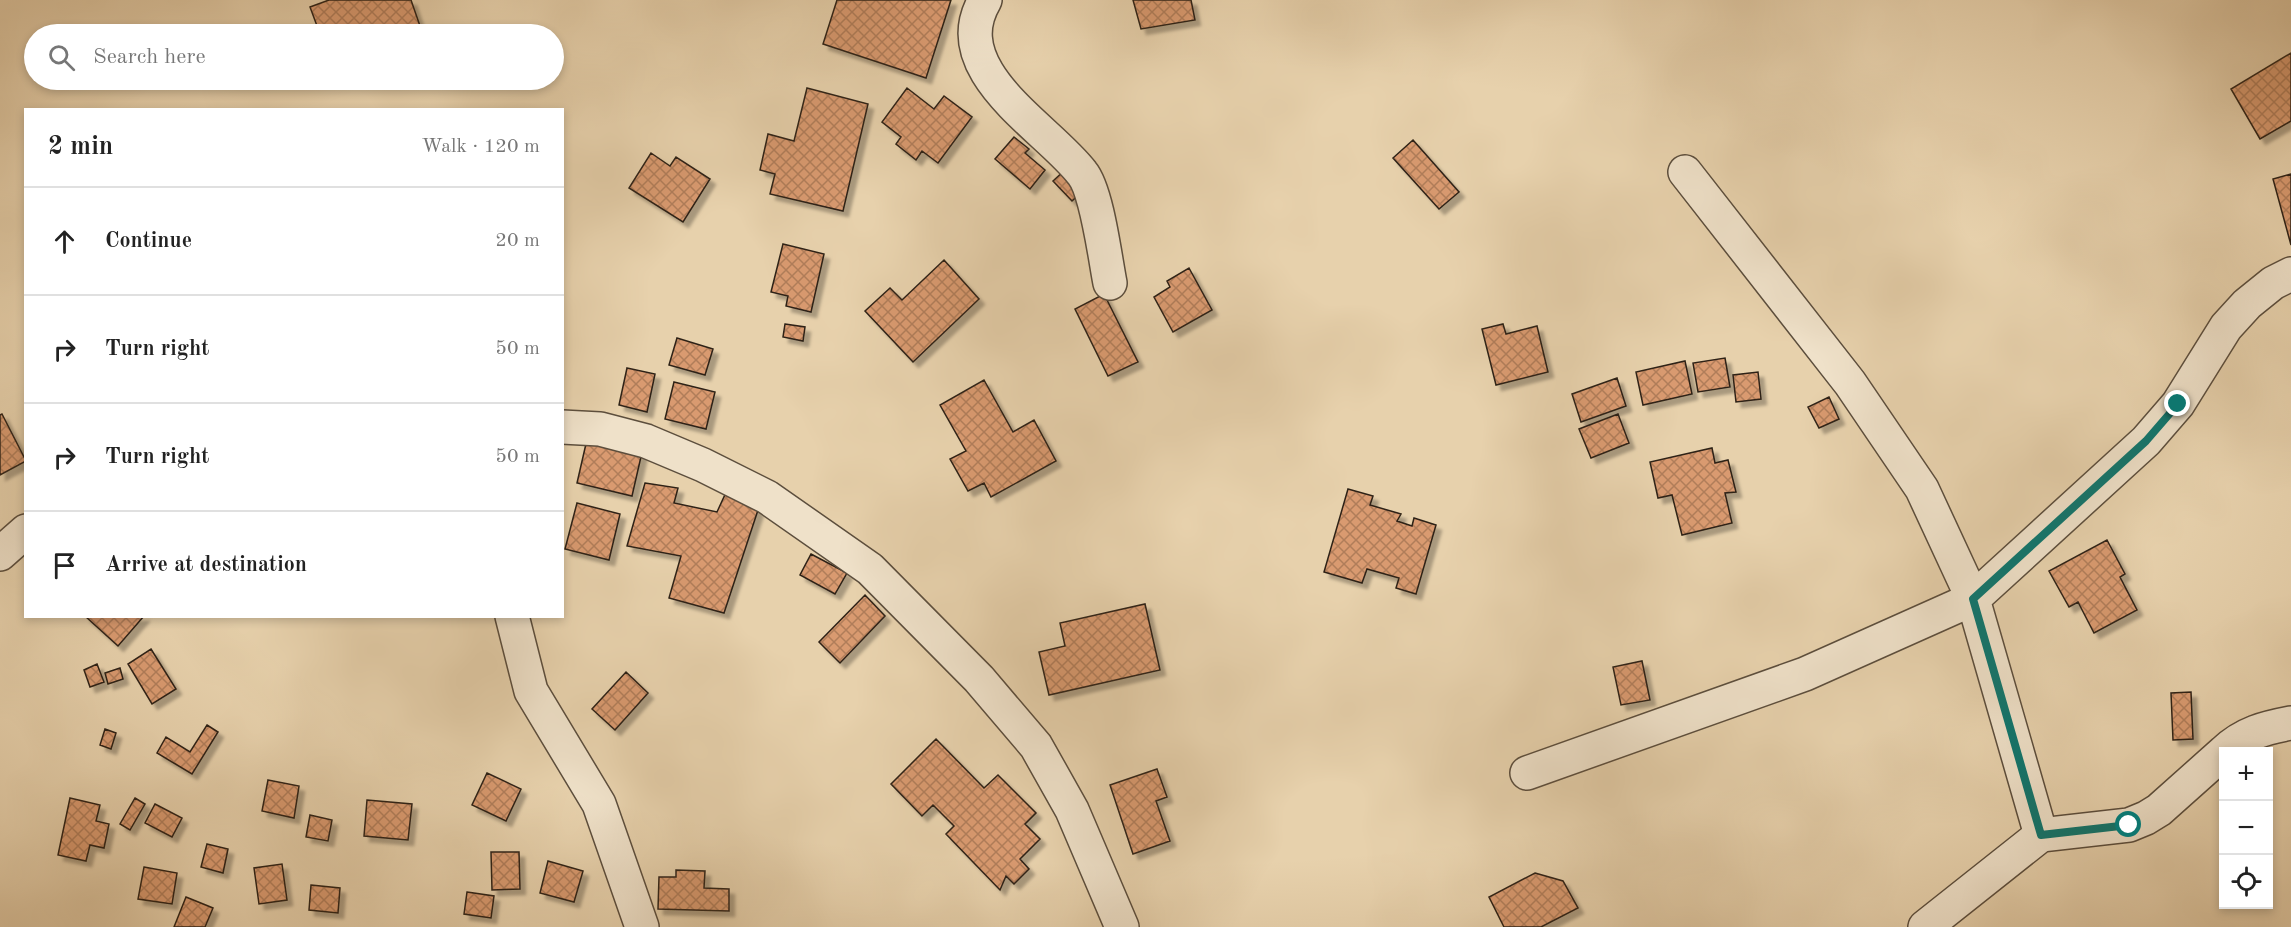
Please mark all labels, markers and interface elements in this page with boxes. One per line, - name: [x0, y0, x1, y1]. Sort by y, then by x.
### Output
- search box: [24, 24, 564, 90]
- icon: search: [45, 41, 78, 74]
- text: Search here: [93, 46, 206, 68]
- text: 2 min: [48, 134, 113, 160]
- text: Walk · 120 m: [421, 137, 540, 157]
- icon: ahead: [48, 225, 81, 258]
- text: Continue: [105, 230, 192, 252]
- text: 20 m: [495, 231, 540, 251]
- icon: right: [48, 333, 81, 366]
- text: Turn right: [105, 338, 209, 360]
- text: 50 m: [495, 339, 540, 359]
- route end: [2164, 390, 2190, 416]
- icon: right: [48, 441, 81, 474]
- text: Turn right: [105, 446, 209, 468]
- text: 50 m: [495, 447, 540, 467]
- icon: arrive: [48, 549, 81, 582]
- text: Arrive at destination: [105, 554, 307, 576]
- map controls: [2219, 747, 2273, 909]
- button: +: [2219, 747, 2273, 801]
- button: −: [2219, 801, 2273, 855]
- route start: [2115, 811, 2141, 837]
- button: locate: [2219, 855, 2273, 909]

